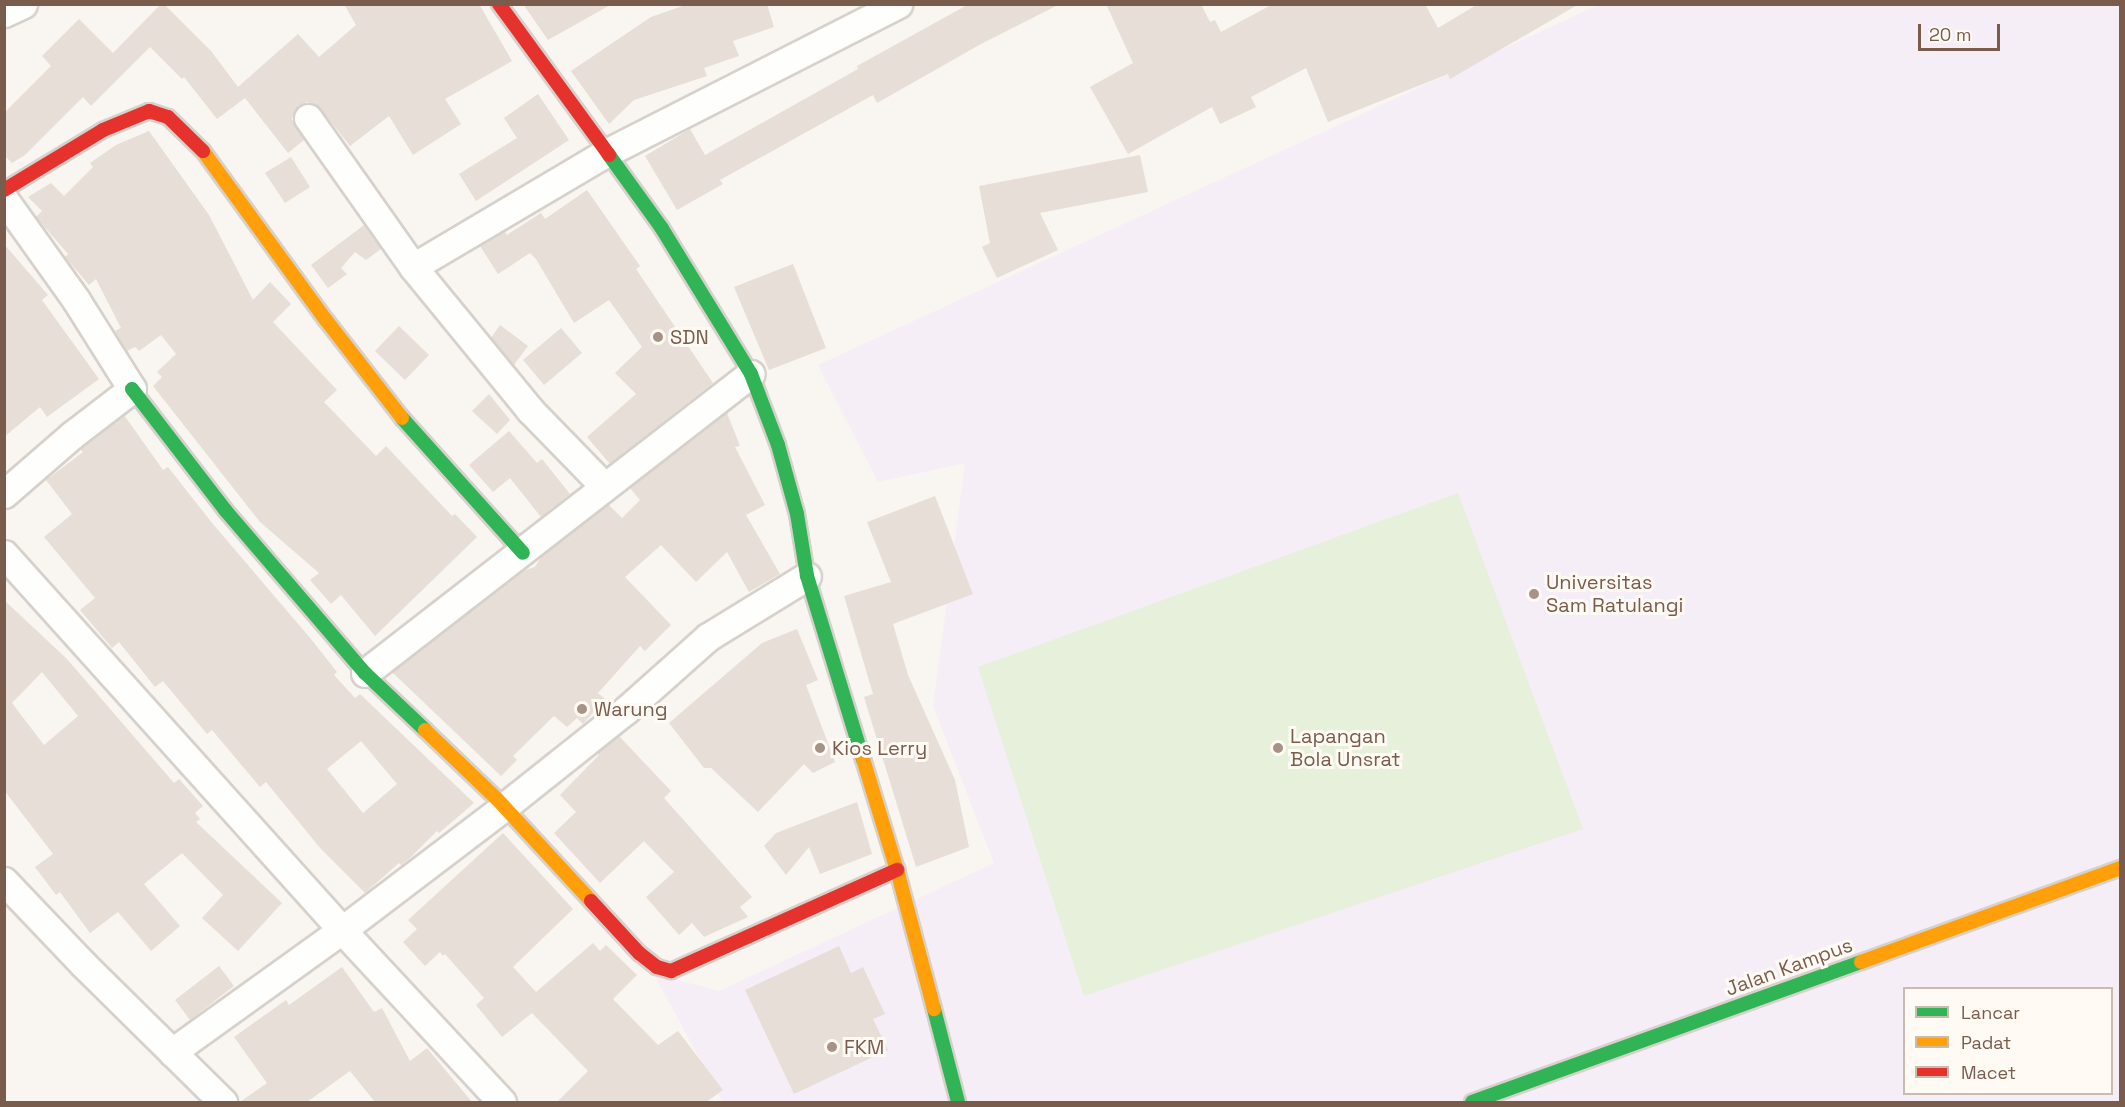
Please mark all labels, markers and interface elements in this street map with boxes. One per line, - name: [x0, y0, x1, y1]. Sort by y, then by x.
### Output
- scale bar: [1921, 12, 2004, 50]
- text: 20 m: [1929, 23, 1972, 46]
- place label: SDN: [670, 325, 709, 349]
- marker: SDN: [651, 330, 665, 344]
- place label: Universitas Sam Ratulangi: [1546, 570, 1683, 617]
- marker: Universitas Sam Ratulangi: [1527, 587, 1541, 601]
- place label: Warung: [594, 697, 668, 721]
- marker: Warung: [575, 702, 589, 716]
- place label: Lapangan Bola Unsrat: [1290, 724, 1401, 771]
- place label: Kios Lerry: [832, 736, 927, 760]
- marker: Kios Lerry: [813, 741, 827, 755]
- marker: Lapangan Bola Unsrat: [1271, 741, 1285, 755]
- street label: Jalan Kampus: [1722, 933, 1856, 1001]
- legend: [1903, 987, 2113, 1095]
- text: Lancar: [1961, 1001, 2020, 1024]
- text: Padat: [1961, 1031, 2011, 1054]
- place label: FKM: [844, 1035, 884, 1059]
- marker: FKM: [825, 1040, 839, 1054]
- text: Macet: [1961, 1061, 2016, 1084]

